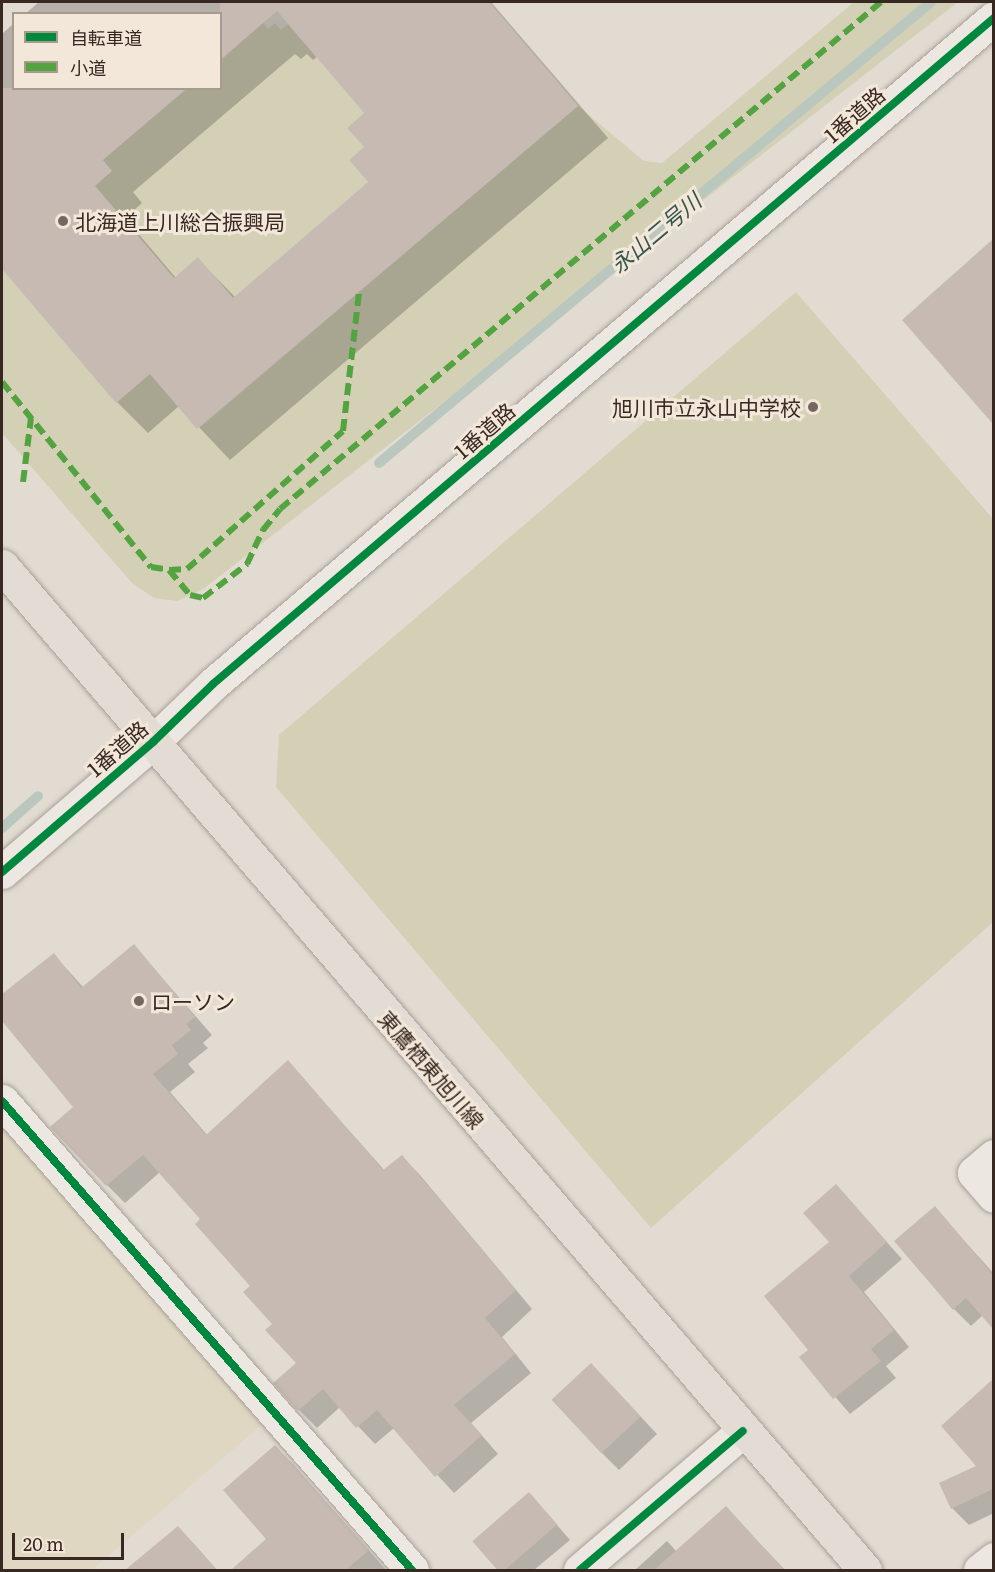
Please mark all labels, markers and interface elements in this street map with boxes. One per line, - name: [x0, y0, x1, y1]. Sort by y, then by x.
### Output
- legend: [12, 12, 222, 90]
- text: 自転車道: [70, 24, 142, 51]
- text: 小道: [70, 54, 106, 81]
- street label: 1番道路: [819, 81, 889, 147]
- water label: 永山二号川: [604, 187, 706, 277]
- place label: 北海道上川総合振興局: [75, 208, 285, 234]
- marker: 北海道上川総合振興局: [56, 214, 70, 228]
- place label: 旭川市立永山中学校: [612, 394, 801, 420]
- street label: 1番道路: [449, 397, 519, 463]
- marker: 旭川市立永山中学校: [806, 400, 820, 414]
- street label: 1番道路: [82, 715, 152, 781]
- place label: ローソン: [151, 988, 235, 1014]
- marker: ローソン: [132, 994, 146, 1008]
- street label: 東鷹栖東旭川線: [374, 1005, 490, 1133]
- scale bar: [15, 1521, 128, 1559]
- text: 20 m: [23, 1530, 64, 1557]

